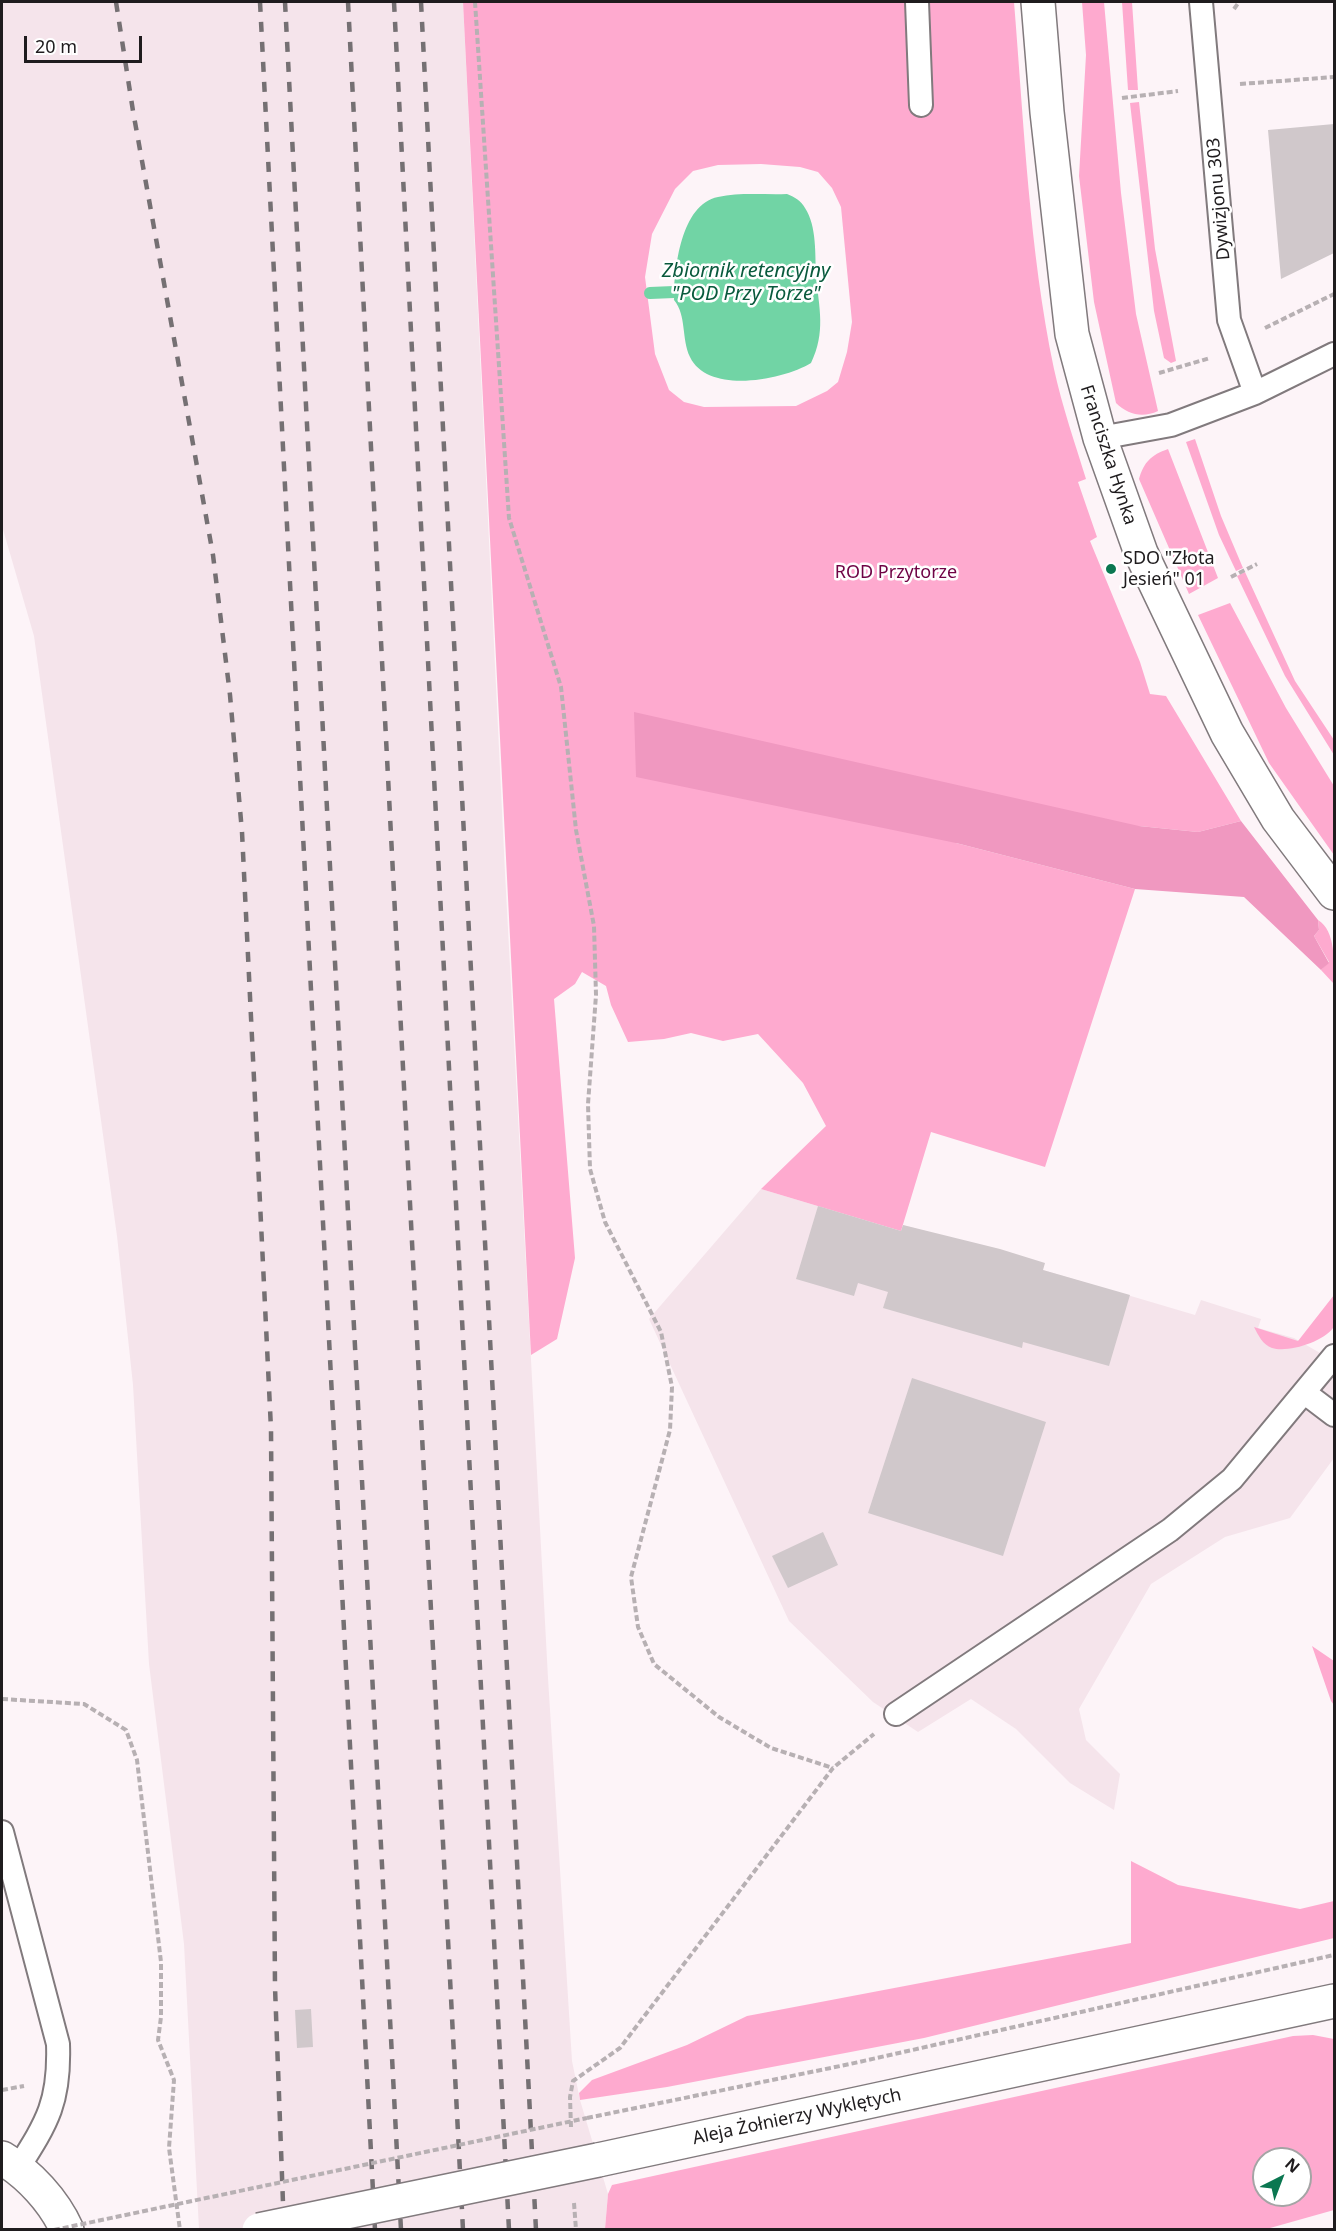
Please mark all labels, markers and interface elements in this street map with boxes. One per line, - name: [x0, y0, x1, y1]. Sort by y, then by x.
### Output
- scale bar: [27, 24, 146, 62]
- text: 20 m: [35, 34, 77, 58]
- street label: Dywizjonu 303: [1203, 137, 1235, 261]
- water label: Zbiornik retencyjny "POD Przy Torze": [662, 259, 830, 306]
- street label: Franciszka Hynka: [1075, 382, 1141, 528]
- place label: SDO "Złota Jesień" 01: [1123, 548, 1215, 590]
- park label: ROD Przytorze: [835, 562, 957, 584]
- marker: SDO "Złota Jesień" 01: [1104, 562, 1118, 576]
- street label: Aleja Żołnierzy Wyklętych: [691, 2084, 903, 2150]
- north arrow: [1252, 2147, 1312, 2207]
- text: N: [1281, 2153, 1305, 2178]

